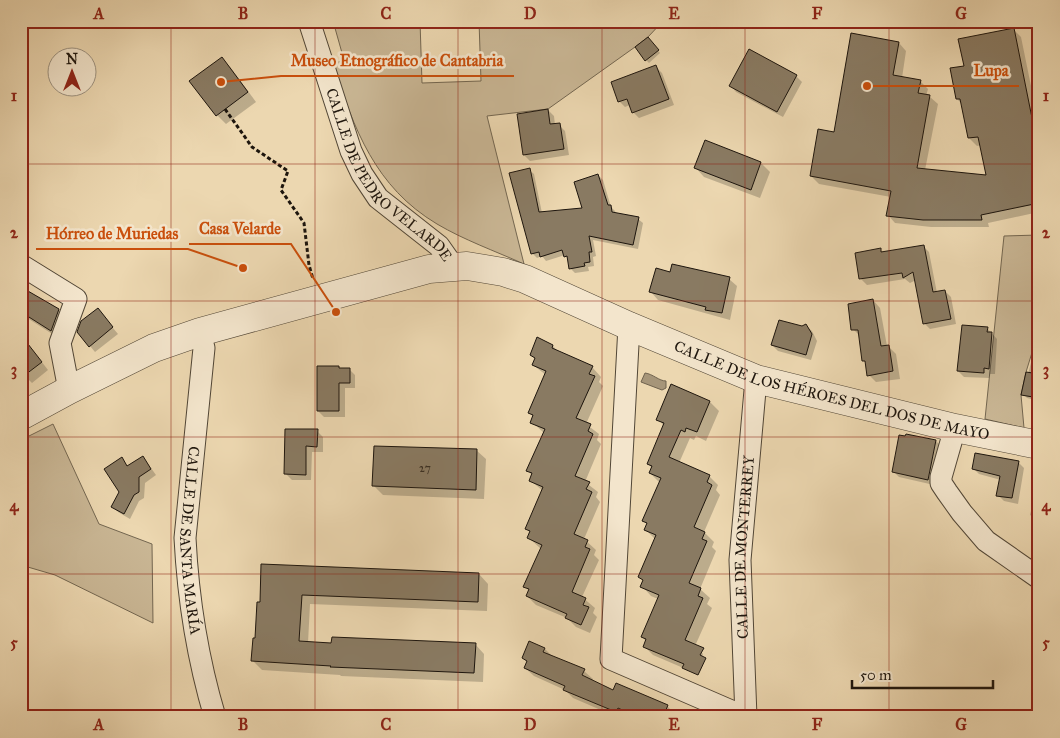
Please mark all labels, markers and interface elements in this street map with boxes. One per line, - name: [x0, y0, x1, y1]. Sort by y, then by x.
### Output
- text: A: [93, 4, 105, 23]
- text: B: [238, 4, 248, 23]
- text: C: [381, 4, 392, 23]
- text: D: [524, 4, 537, 23]
- text: E: [668, 4, 680, 23]
- text: F: [812, 4, 823, 23]
- text: G: [955, 4, 967, 23]
- callout: Museo Etnográfico de Cantabria: [281, 45, 514, 76]
- north arrow: [48, 48, 98, 98]
- text: N: [66, 51, 78, 68]
- text: Museo Etnográfico de Cantabria: [291, 51, 504, 71]
- callout: Lupa: [964, 55, 1019, 86]
- text: Lupa: [973, 61, 1010, 81]
- text: 1: [11, 86, 18, 105]
- street label: CALLE DE PEDRO VELARDE: [322, 86, 456, 265]
- text: 1: [1043, 86, 1050, 105]
- callout: Casa Velarde: [189, 213, 291, 244]
- callout: Hórreo de Muriedas: [36, 218, 188, 249]
- text: Casa Velarde: [199, 219, 281, 238]
- text: 2: [10, 223, 19, 242]
- text: 2: [1042, 223, 1051, 242]
- text: Hórreo de Muriedas: [46, 224, 178, 243]
- street label: CALLE DE LOS HÉROES DEL DOS DE MAYO: [671, 337, 991, 444]
- text: 3: [11, 360, 17, 380]
- text: 3: [1043, 360, 1049, 380]
- street label: CALLE DE SANTA MARÍA: [176, 445, 205, 636]
- street label: CALLE DE MONTERREY: [731, 454, 758, 639]
- house number: 27: [419, 461, 431, 475]
- text: 4: [10, 496, 20, 516]
- text: 4: [1042, 496, 1052, 516]
- text: 5: [10, 633, 18, 652]
- text: 5: [1042, 633, 1050, 652]
- scale bar: [852, 658, 994, 690]
- text: 50 m: [860, 666, 892, 684]
- text: A: [93, 715, 105, 734]
- text: B: [238, 715, 248, 734]
- text: C: [381, 715, 392, 734]
- text: D: [524, 715, 537, 734]
- text: E: [668, 715, 680, 734]
- text: F: [812, 715, 823, 734]
- text: G: [955, 715, 967, 734]

